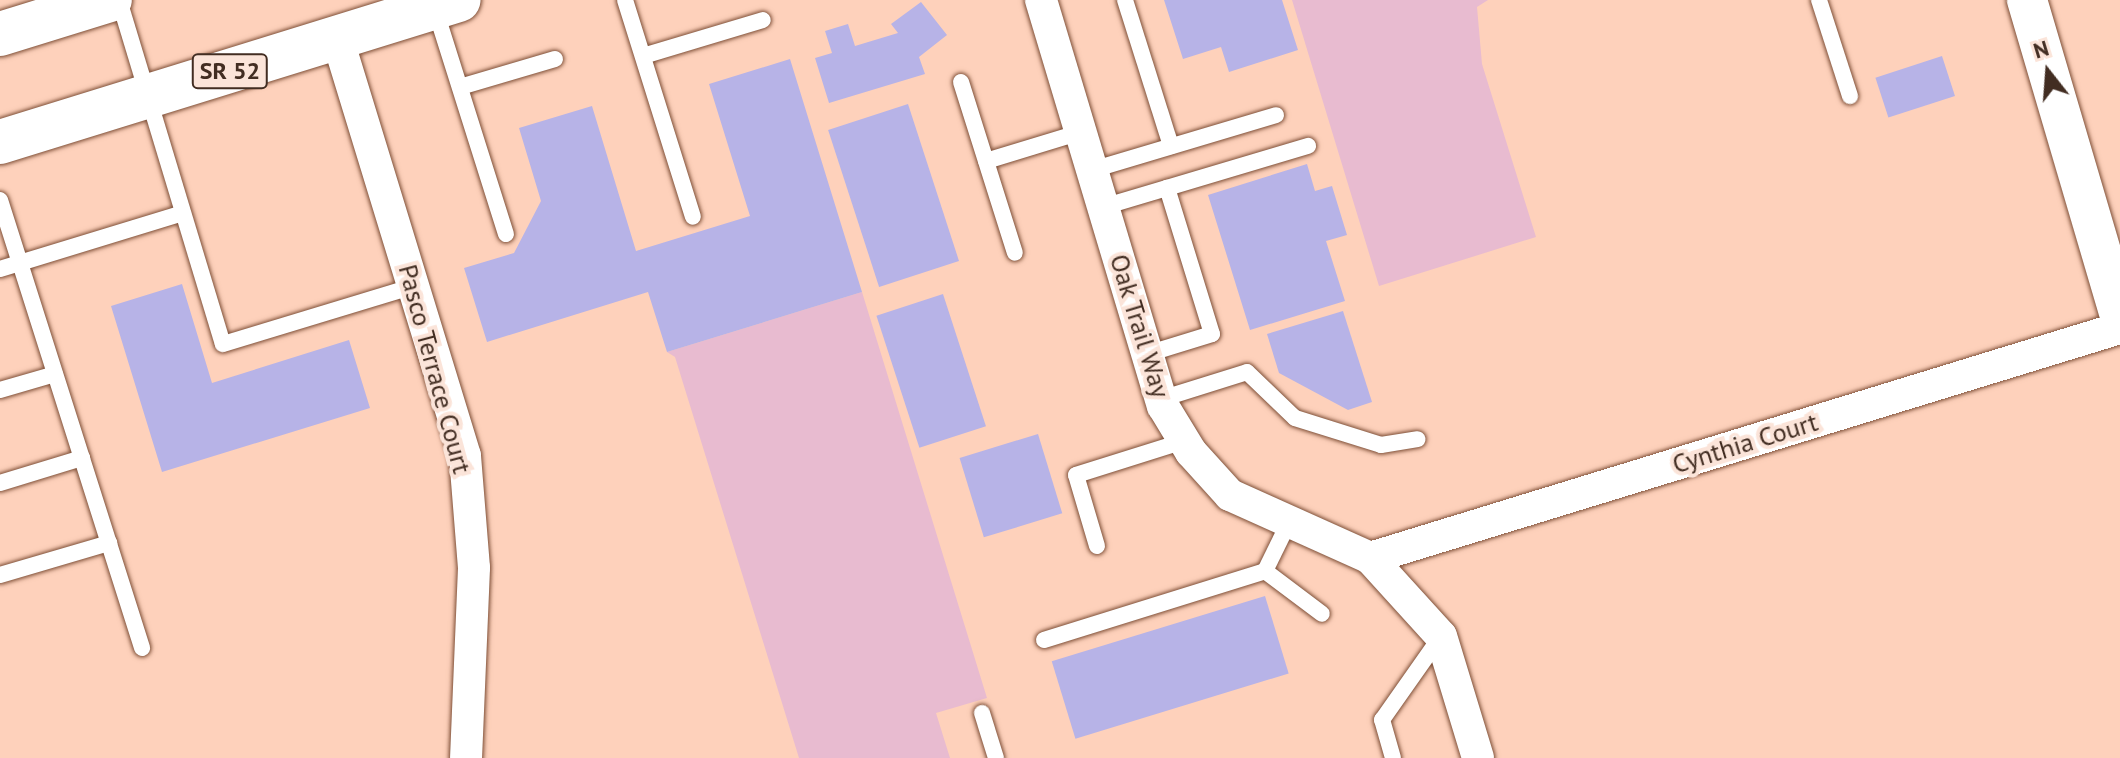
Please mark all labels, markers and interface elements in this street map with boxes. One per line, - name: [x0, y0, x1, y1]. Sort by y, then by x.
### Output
- north arrow: [2008, 32, 2088, 112]
- text: N: [2030, 34, 2052, 65]
- road number: SR 52: [190, 51, 270, 91]
- street label: Oak Trail Way: [1103, 249, 1177, 403]
- street label: Pasco Terrace Court: [392, 261, 478, 477]
- street label: Cynthia Court: [1669, 406, 1821, 480]

